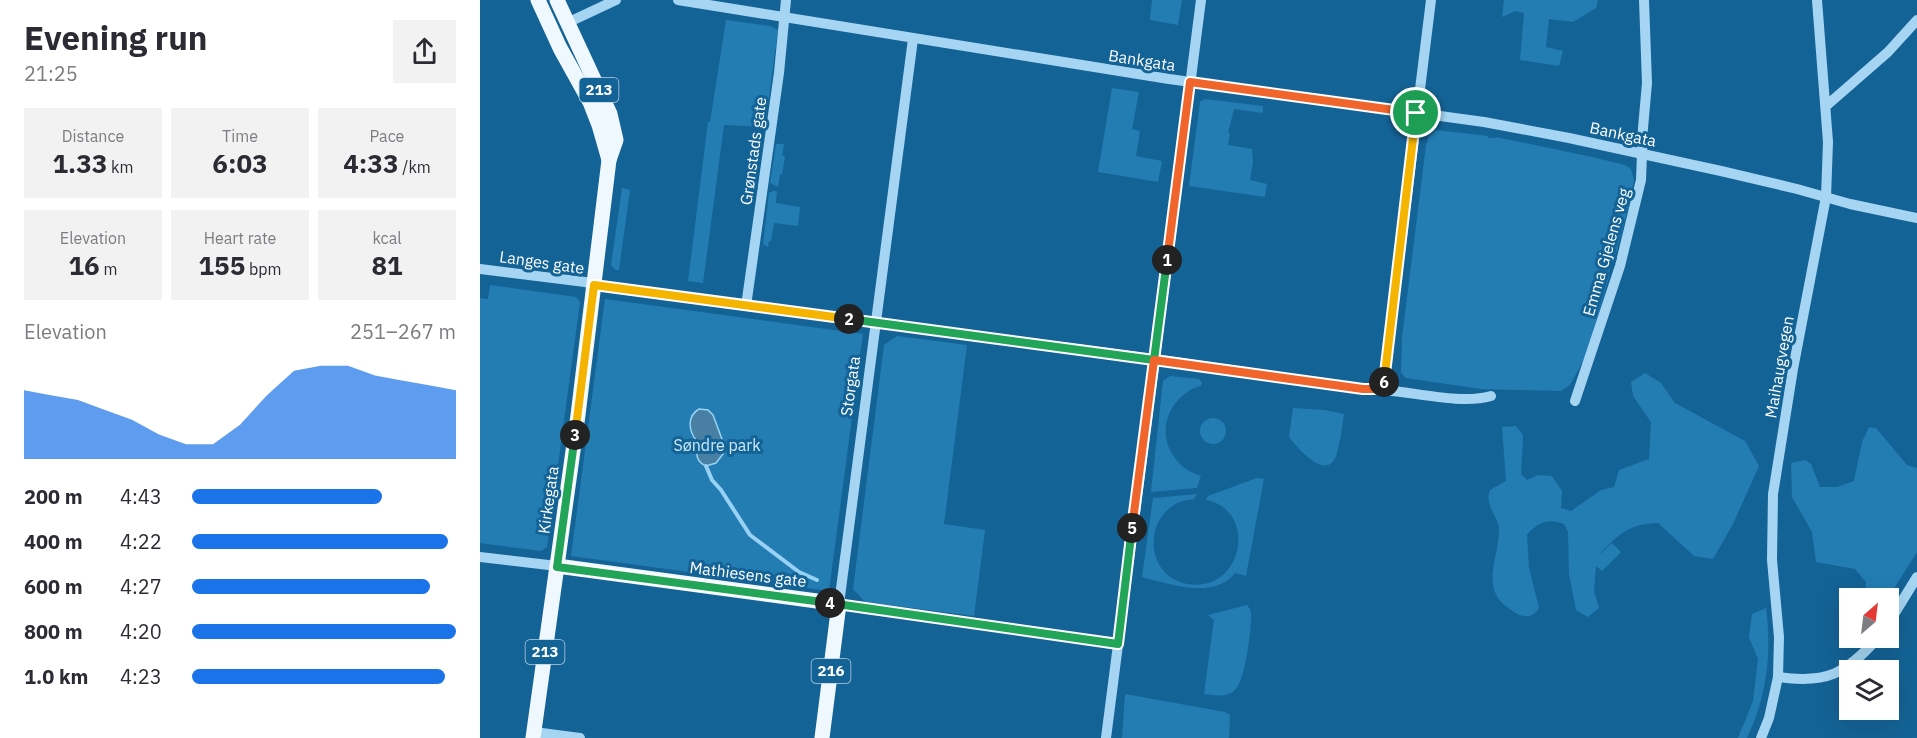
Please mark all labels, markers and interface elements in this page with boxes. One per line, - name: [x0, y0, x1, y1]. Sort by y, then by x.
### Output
- text: Evening run: [24, 16, 208, 59]
- button: share: [393, 20, 456, 83]
- street label: Bankgata: [1107, 45, 1177, 75]
- text: 21:25: [24, 60, 78, 87]
- road number: 213: [580, 78, 618, 102]
- pin: [1390, 87, 1441, 138]
- street label: Grønstads gate: [736, 95, 771, 206]
- icon: arrive: [1399, 96, 1432, 129]
- street label: Bankgata: [1588, 117, 1659, 151]
- text: Distance: [62, 126, 124, 146]
- text: Time: [222, 126, 258, 146]
- text: Pace: [370, 126, 404, 146]
- text: 1.33: [52, 146, 107, 180]
- text: 6:03: [212, 146, 268, 180]
- text: 4:33: [343, 146, 399, 180]
- text: km: [107, 157, 134, 177]
- text: /km: [399, 157, 431, 177]
- street label: Emma Gjelens veg: [1578, 185, 1634, 318]
- text: Elevation: [60, 228, 126, 248]
- text: Heart rate: [204, 228, 276, 248]
- text: kcal: [372, 228, 402, 248]
- pin: 1: [1152, 245, 1182, 275]
- street label: Langes gate: [498, 246, 586, 278]
- text: 16: [69, 248, 100, 282]
- text: 155: [198, 248, 245, 282]
- text: 81: [371, 248, 403, 282]
- text: 1: [1162, 250, 1172, 270]
- text: m: [100, 259, 117, 279]
- text: bpm: [245, 259, 282, 279]
- pin: 2: [834, 304, 864, 334]
- text: 2: [844, 309, 854, 329]
- street label: Maihaugvegen: [1760, 314, 1798, 420]
- text: Elevation: [24, 318, 107, 345]
- text: 251–267 m: [350, 318, 456, 345]
- street label: Storgata: [836, 354, 864, 417]
- pin: 6: [1369, 367, 1399, 397]
- text: 6: [1379, 372, 1389, 392]
- pin: 3: [560, 420, 590, 450]
- text: 3: [570, 425, 580, 445]
- park label: Søndre park: [673, 435, 761, 455]
- street label: Kirkegata: [533, 464, 563, 535]
- text: 200 m: [24, 483, 83, 510]
- text: 4:43: [120, 483, 162, 510]
- pin: 5: [1117, 513, 1147, 543]
- text: 5: [1127, 518, 1137, 538]
- text: 400 m: [24, 528, 83, 555]
- text: 4:22: [120, 528, 162, 555]
- street label: Mathiesens gate: [688, 557, 808, 591]
- text: 600 m: [24, 573, 83, 600]
- text: 4:27: [120, 573, 162, 600]
- pin: 4: [815, 588, 845, 618]
- north arrow: [1839, 588, 1899, 648]
- map controls: [1839, 588, 1899, 720]
- text: 4: [825, 593, 835, 613]
- text: 800 m: [24, 618, 83, 645]
- text: 4:20: [120, 618, 162, 645]
- road number: 213: [526, 640, 564, 664]
- road number: 216: [812, 659, 850, 683]
- button: layers: [1839, 660, 1899, 720]
- text: 1.0 km: [24, 663, 88, 690]
- text: 4:23: [120, 663, 162, 690]

